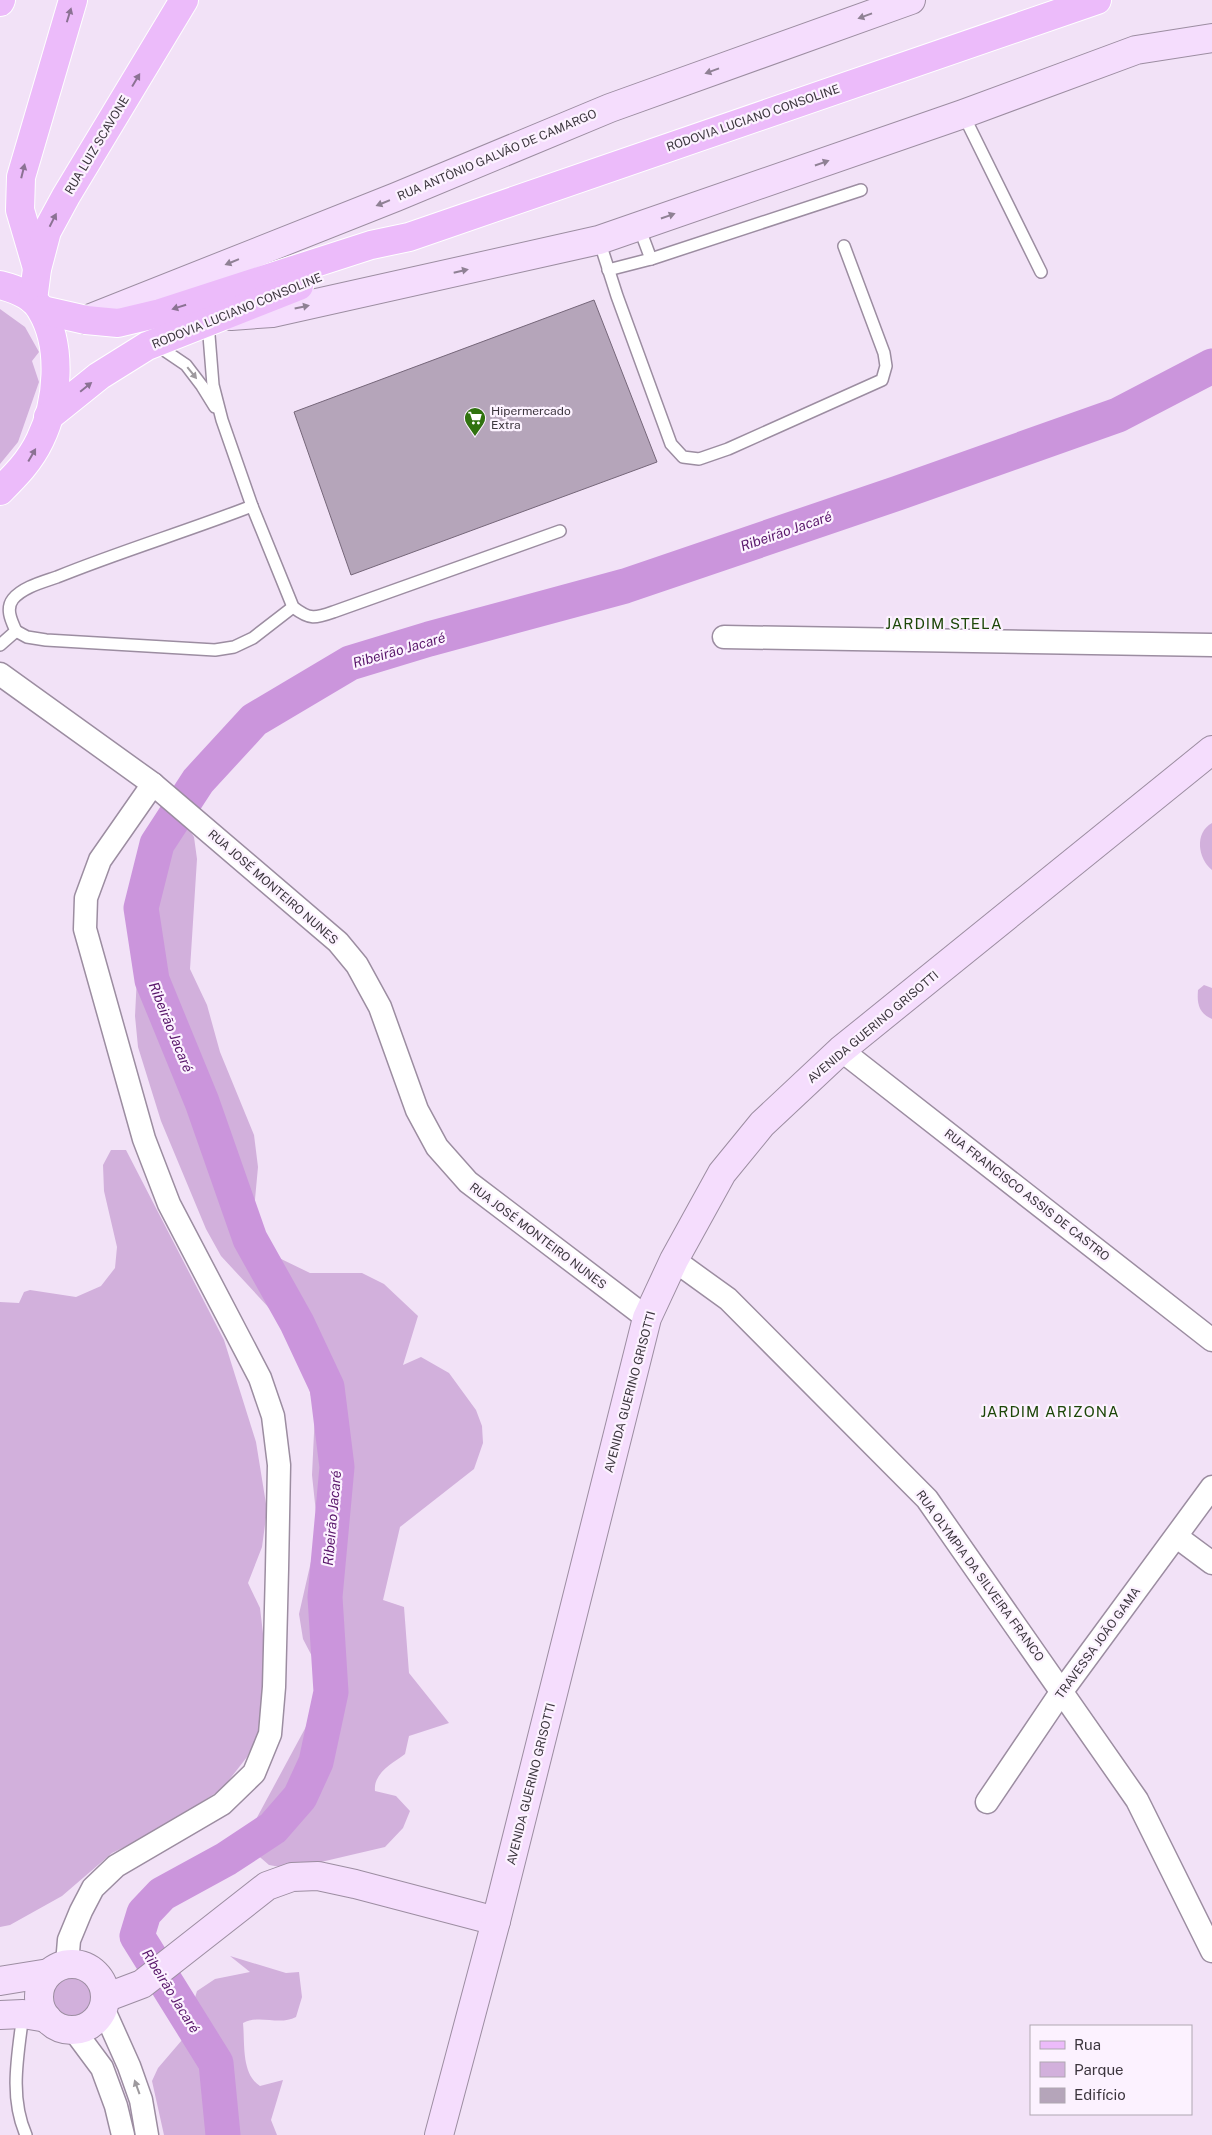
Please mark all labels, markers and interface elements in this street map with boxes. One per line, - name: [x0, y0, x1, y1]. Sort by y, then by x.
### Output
- one-way arrow: [66, 7, 74, 22]
- one-way arrow: [857, 12, 872, 20]
- one-way arrow: [704, 67, 719, 75]
- one-way arrow: [132, 74, 141, 87]
- street label: RODOVIA LUCIANO CONSOLINE: [665, 82, 841, 154]
- street label: RUA LUIZ SCAVONE: [62, 93, 132, 197]
- street label: RUA ANTÔNIO GALVÃO DE CAMARGO: [395, 106, 599, 203]
- one-way arrow: [815, 159, 830, 167]
- one-way arrow: [19, 163, 27, 178]
- one-way arrow: [375, 200, 390, 207]
- one-way arrow: [49, 212, 57, 227]
- one-way arrow: [661, 212, 676, 220]
- one-way arrow: [224, 259, 239, 267]
- one-way arrow: [453, 267, 468, 275]
- street label: RODOVIA LUCIANO CONSOLINE: [150, 270, 324, 352]
- one-way arrow: [295, 302, 311, 310]
- one-way arrow: [171, 303, 186, 311]
- one-way arrow: [187, 366, 198, 379]
- one-way arrow: [80, 381, 93, 392]
- place label: Hipermercado Extra: [491, 404, 571, 432]
- supermarket icon: Hipermercado Extra: [463, 406, 487, 437]
- one-way arrow: [27, 448, 36, 461]
- water label: Ribeirão Jacaré: [738, 508, 834, 554]
- district label: JARDIM STELA: [885, 615, 1003, 632]
- water label: Ribeirão Jacaré: [351, 629, 448, 671]
- street label: RUA JOSÉ MONTEIRO NUNES: [205, 827, 341, 947]
- street label: AVENIDA GUERINO GRISOTTI: [805, 968, 941, 1086]
- water label: Ribeirão Jacaré: [146, 980, 196, 1075]
- street label: RUA FRANCISCO ASSIS DE CASTRO: [942, 1126, 1112, 1264]
- street label: RUA JOSÉ MONTEIRO NUNES: [467, 1180, 609, 1292]
- street label: AVENIDA GUERINO GRISOTTI: [602, 1310, 658, 1474]
- district label: JARDIM ARIZONA: [980, 1403, 1120, 1420]
- water label: Ribeirão Jacaré: [320, 1469, 344, 1566]
- street label: RUA OLYMPIA DA SILVEIRA FRANCO: [913, 1488, 1047, 1664]
- street label: TRAVESSA JOÃO GAMA: [1053, 1584, 1144, 1702]
- street label: AVENIDA GUERINO GRISOTTI: [504, 1701, 558, 1867]
- water label: Ribeirão Jacaré: [139, 1946, 203, 2036]
- legend: [1030, 2025, 1192, 2115]
- text: Rua: [1074, 2036, 1101, 2053]
- text: Parque: [1074, 2061, 1124, 2078]
- one-way arrow: [133, 2080, 140, 2095]
- text: Edifício: [1074, 2086, 1126, 2103]

